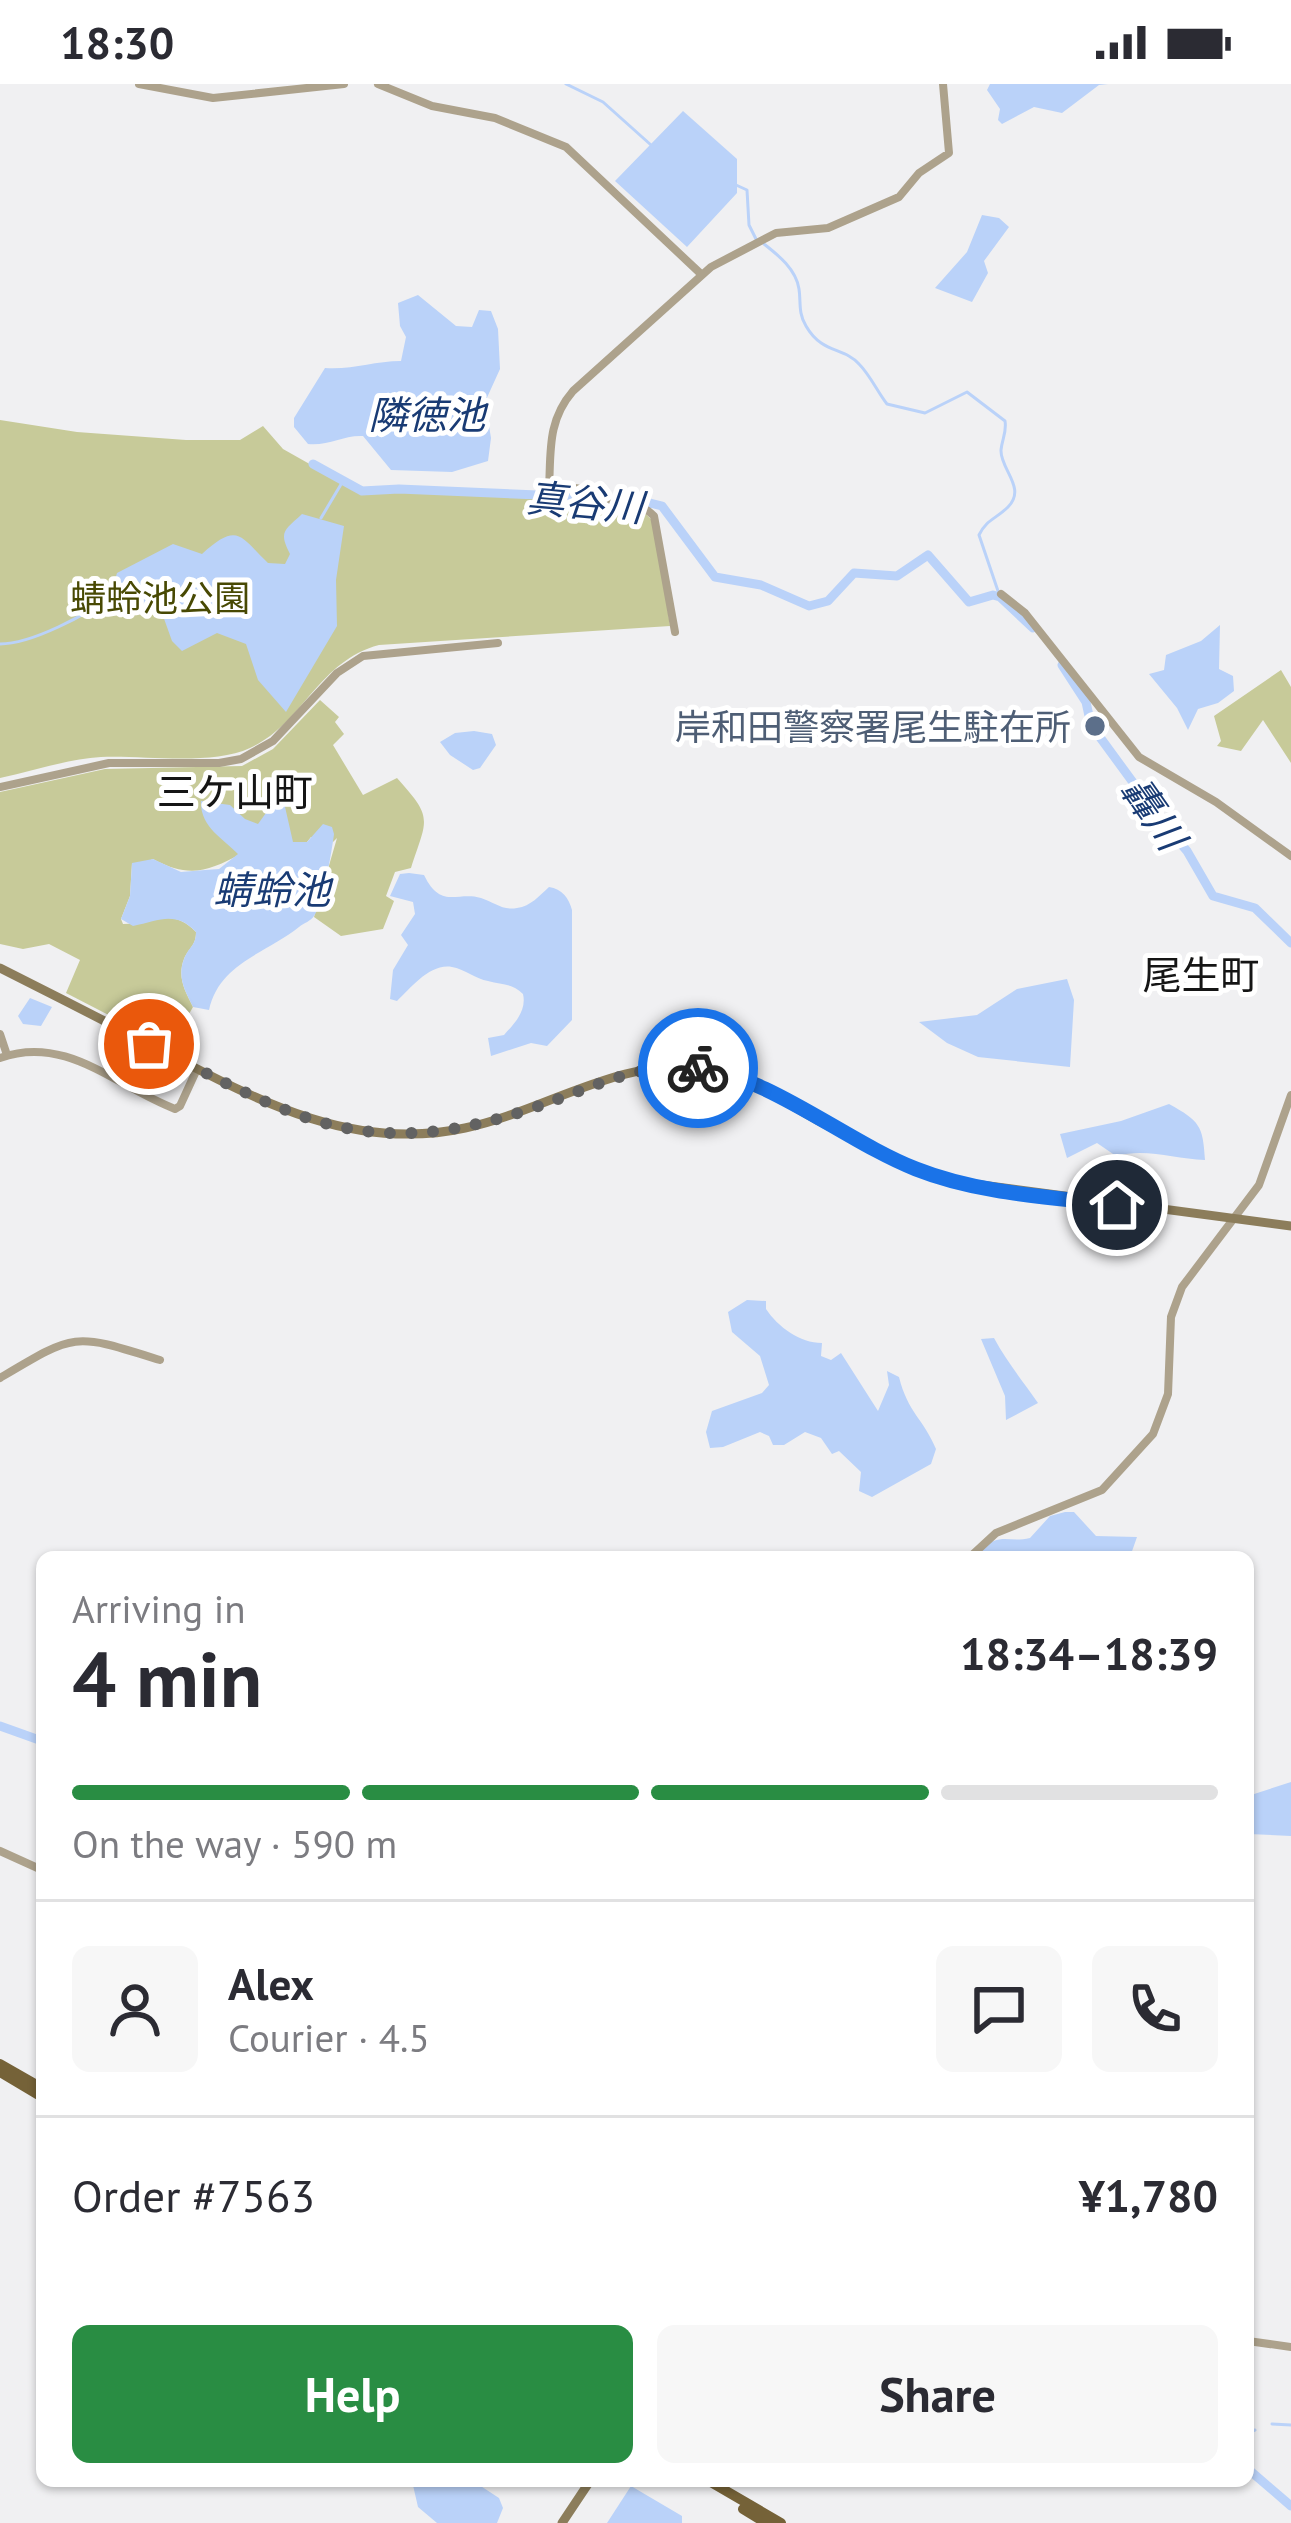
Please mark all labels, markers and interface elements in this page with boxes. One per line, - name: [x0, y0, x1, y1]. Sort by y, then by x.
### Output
- text: 18:30: [60, 13, 174, 71]
- water label: 隣徳池: [368, 389, 489, 440]
- water label: 真谷川: [524, 471, 649, 533]
- park label: 蜻蛉池公園: [70, 574, 250, 621]
- place label: 岸和田警察署尾生駐在所: [675, 703, 1071, 750]
- marker: 岸和田警察署尾生駐在所: [1082, 713, 1108, 739]
- district label: 三ケ山町: [157, 766, 313, 817]
- water label: 轟川: [1111, 766, 1200, 863]
- water label: 蜻蛉池: [213, 864, 334, 915]
- district label: 尾生町: [1142, 949, 1260, 1000]
- pin: [98, 993, 200, 1095]
- courier: [638, 1008, 758, 1128]
- icon: bag: [116, 1011, 182, 1077]
- icon: bike: [665, 1035, 731, 1101]
- pin: [1066, 1154, 1168, 1256]
- icon: home: [1084, 1172, 1150, 1238]
- text: Arriving in: [72, 1583, 246, 1634]
- text: 18:34–18:39: [960, 1624, 1218, 1682]
- text: 4 min: [72, 1628, 262, 1729]
- text: On the way · 590 m: [72, 1818, 397, 1869]
- button: person: [72, 1946, 198, 2072]
- button: chat: [936, 1946, 1062, 2072]
- button: phone: [1092, 1946, 1218, 2072]
- text: Alex: [228, 1954, 314, 2012]
- text: Courier · 4.5: [228, 2012, 430, 2063]
- text: Order #7563: [72, 2166, 315, 2224]
- text: ¥1,780: [1079, 2166, 1218, 2224]
- button: Help: [72, 2325, 633, 2463]
- button: Share: [657, 2325, 1218, 2463]

